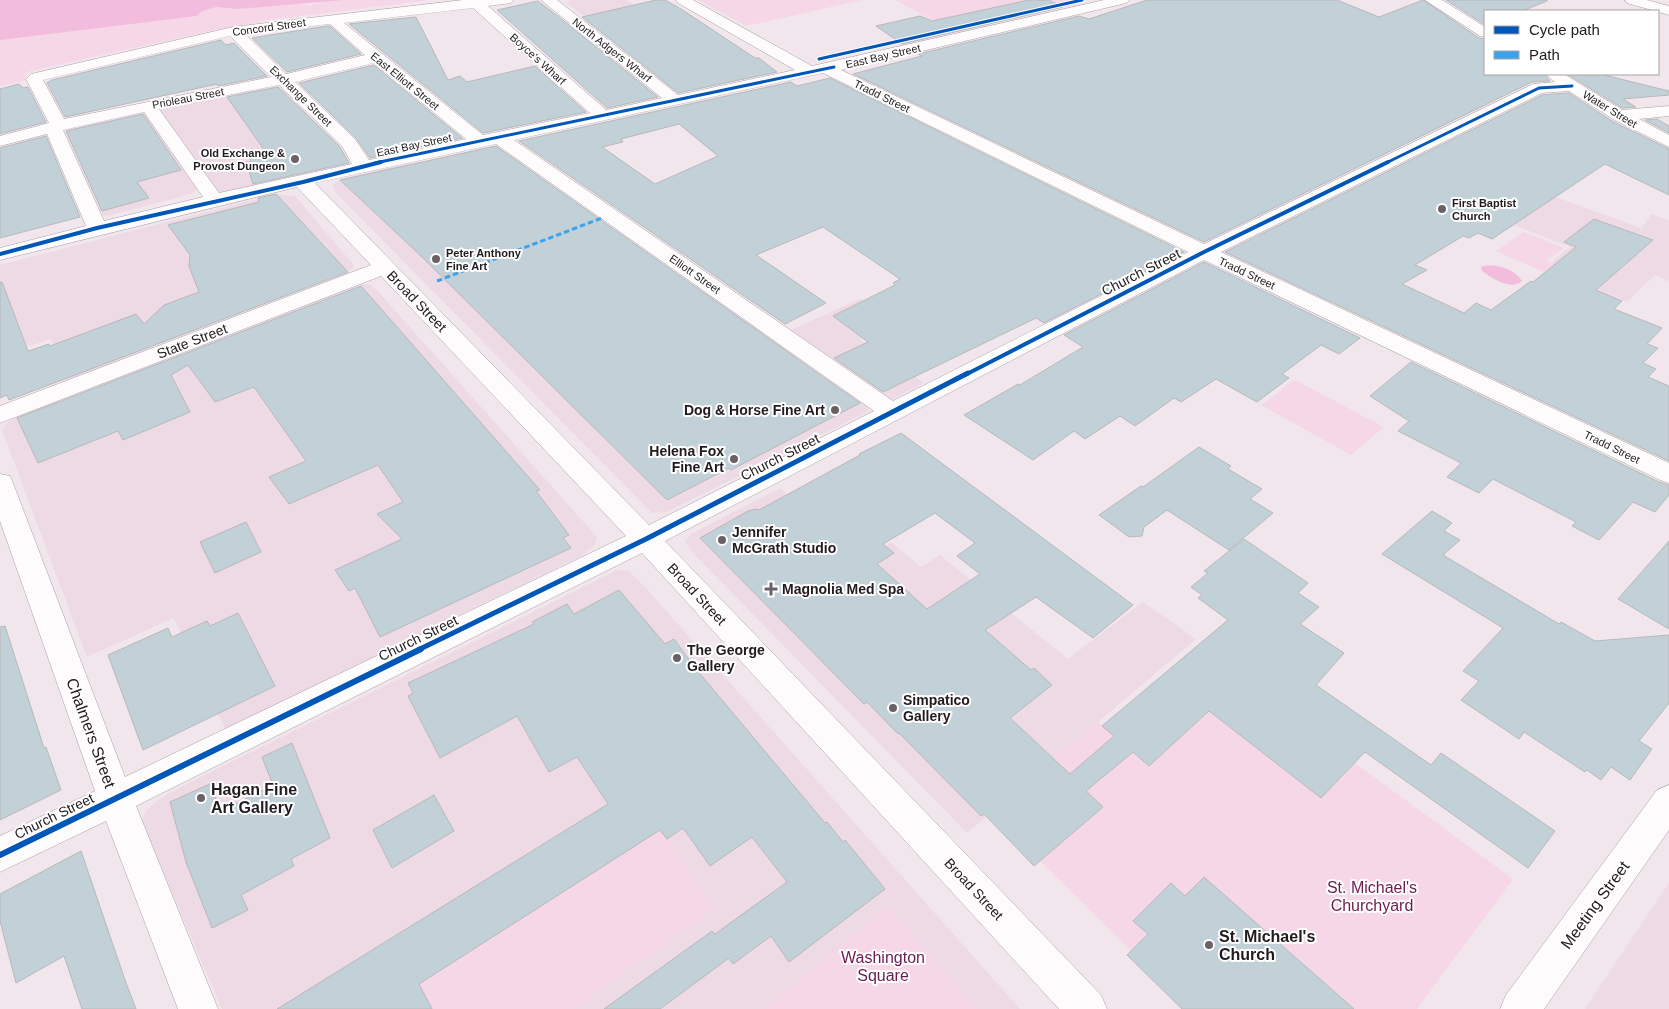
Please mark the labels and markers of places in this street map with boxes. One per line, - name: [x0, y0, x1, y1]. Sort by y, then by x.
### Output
- place label: Old Exchange & Provost Dungeon: [193, 147, 285, 172]
- marker: Old Exchange & Provost Dungeon: [289, 153, 301, 165]
- place label: First Baptist Church: [1452, 197, 1517, 222]
- marker: First Baptist Church: [1436, 203, 1448, 215]
- place label: Peter Anthony Fine Art: [446, 247, 522, 272]
- marker: Peter Anthony Fine Art: [430, 253, 442, 265]
- place label: Dog & Horse Fine Art: [684, 402, 825, 418]
- marker: Dog & Horse Fine Art: [829, 404, 841, 416]
- place label: Helena Fox Fine Art: [649, 443, 724, 475]
- marker: Helena Fox Fine Art: [728, 453, 740, 465]
- place label: Jennifer McGrath Studio: [732, 524, 836, 556]
- marker: Jennifer McGrath Studio: [716, 534, 728, 546]
- place label: Magnolia Med Spa: [782, 581, 904, 597]
- marker: Magnolia Med Spa: [764, 582, 778, 596]
- place label: The George Gallery: [687, 642, 765, 674]
- marker: The George Gallery: [671, 652, 683, 664]
- place label: Simpatico Gallery: [903, 692, 970, 724]
- marker: Simpatico Gallery: [887, 702, 899, 714]
- place label: Hagan Fine Art Gallery: [211, 781, 297, 816]
- marker: Hagan Fine Art Gallery: [195, 792, 207, 804]
- place label: St. Michael's Church: [1219, 928, 1315, 963]
- marker: St. Michael's Church: [1203, 939, 1215, 951]

